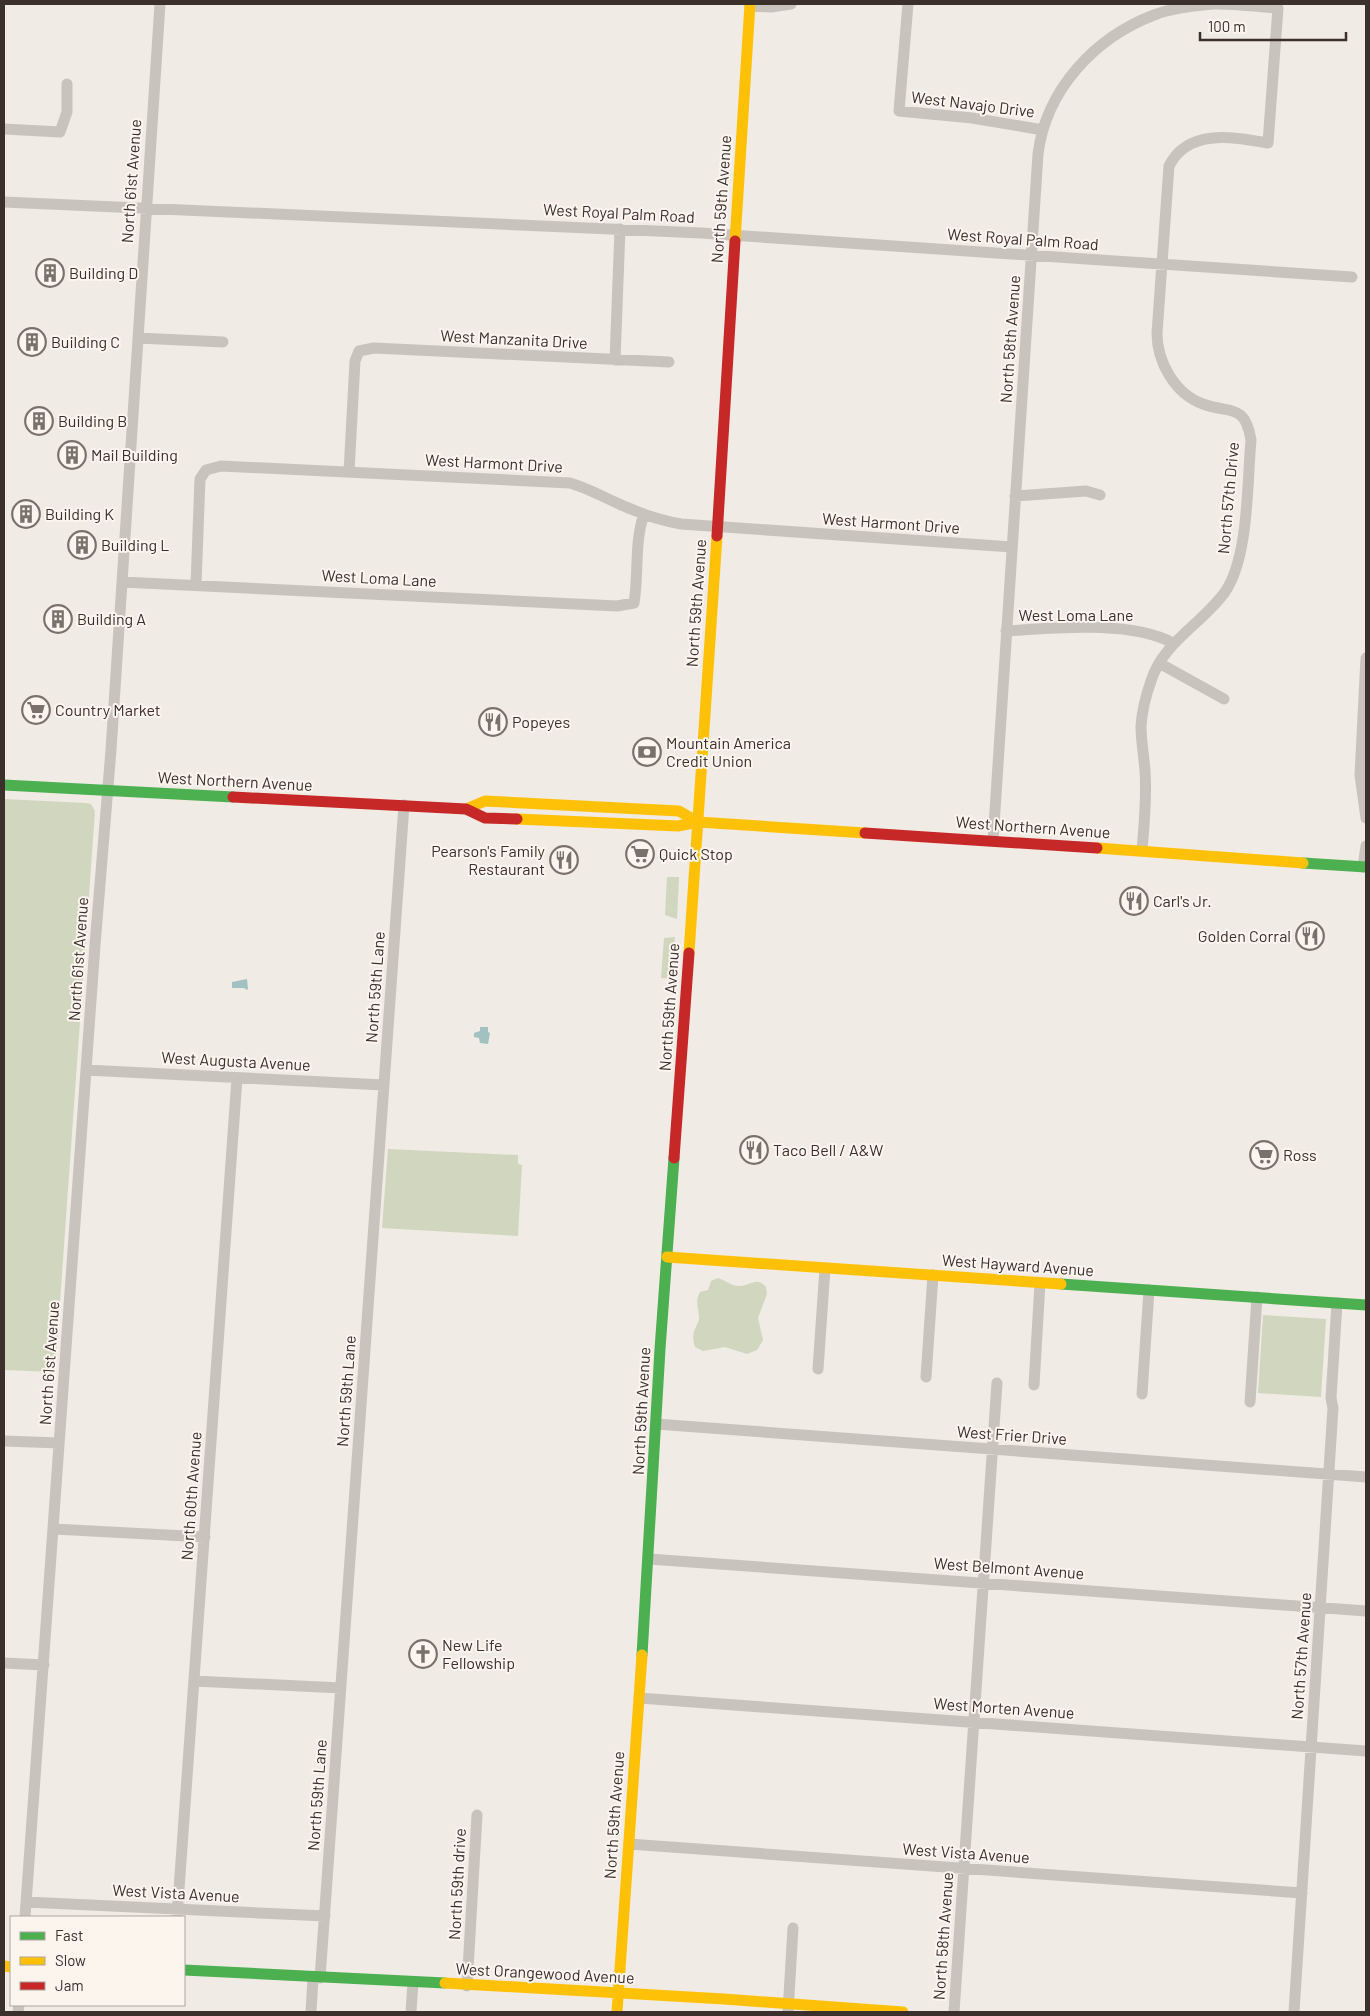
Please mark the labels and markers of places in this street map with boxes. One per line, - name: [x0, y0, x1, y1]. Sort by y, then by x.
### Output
- building icon: Building D: [35, 258, 65, 288]
- place label: Building D: [69, 263, 138, 282]
- building icon: Building C: [17, 327, 47, 357]
- place label: Building C: [51, 332, 120, 351]
- building icon: Building B: [24, 406, 54, 436]
- place label: Building B: [58, 411, 127, 430]
- building icon: Mail Building: [57, 440, 87, 470]
- place label: Mail Building: [91, 445, 178, 464]
- building icon: Building K: [11, 499, 41, 529]
- place label: Building K: [45, 504, 114, 523]
- building icon: Building L: [67, 530, 97, 560]
- place label: Building L: [101, 535, 169, 554]
- building icon: Building A: [43, 604, 73, 634]
- place label: Building A: [77, 609, 146, 628]
- supermarket icon: Country Market: [21, 695, 51, 725]
- place label: Country Market: [55, 700, 161, 719]
- restaurant icon: Popeyes: [478, 707, 508, 737]
- place label: Popeyes: [512, 712, 570, 731]
- place label: Mountain America Credit Union: [666, 733, 791, 770]
- bank icon: Mountain America Credit Union: [632, 737, 662, 767]
- supermarket icon: Quick Stop: [625, 839, 655, 869]
- place label: Pearson's Family Restaurant: [431, 841, 546, 878]
- place label: Quick Stop: [659, 844, 733, 863]
- restaurant icon: Pearson's Family Restaurant: [549, 845, 579, 875]
- restaurant icon: Carl's Jr.: [1119, 886, 1149, 916]
- place label: Carl's Jr.: [1153, 891, 1212, 910]
- restaurant icon: Golden Corral: [1295, 921, 1325, 951]
- place label: Golden Corral: [1198, 926, 1291, 945]
- restaurant icon: Taco Bell / A&W: [739, 1135, 769, 1165]
- place label: Taco Bell / A&W: [773, 1140, 883, 1159]
- supermarket icon: Ross: [1249, 1140, 1279, 1170]
- place label: Ross: [1283, 1145, 1317, 1164]
- place label: New Life Fellowship: [442, 1635, 515, 1672]
- church icon: New Life Fellowship: [408, 1639, 438, 1669]

